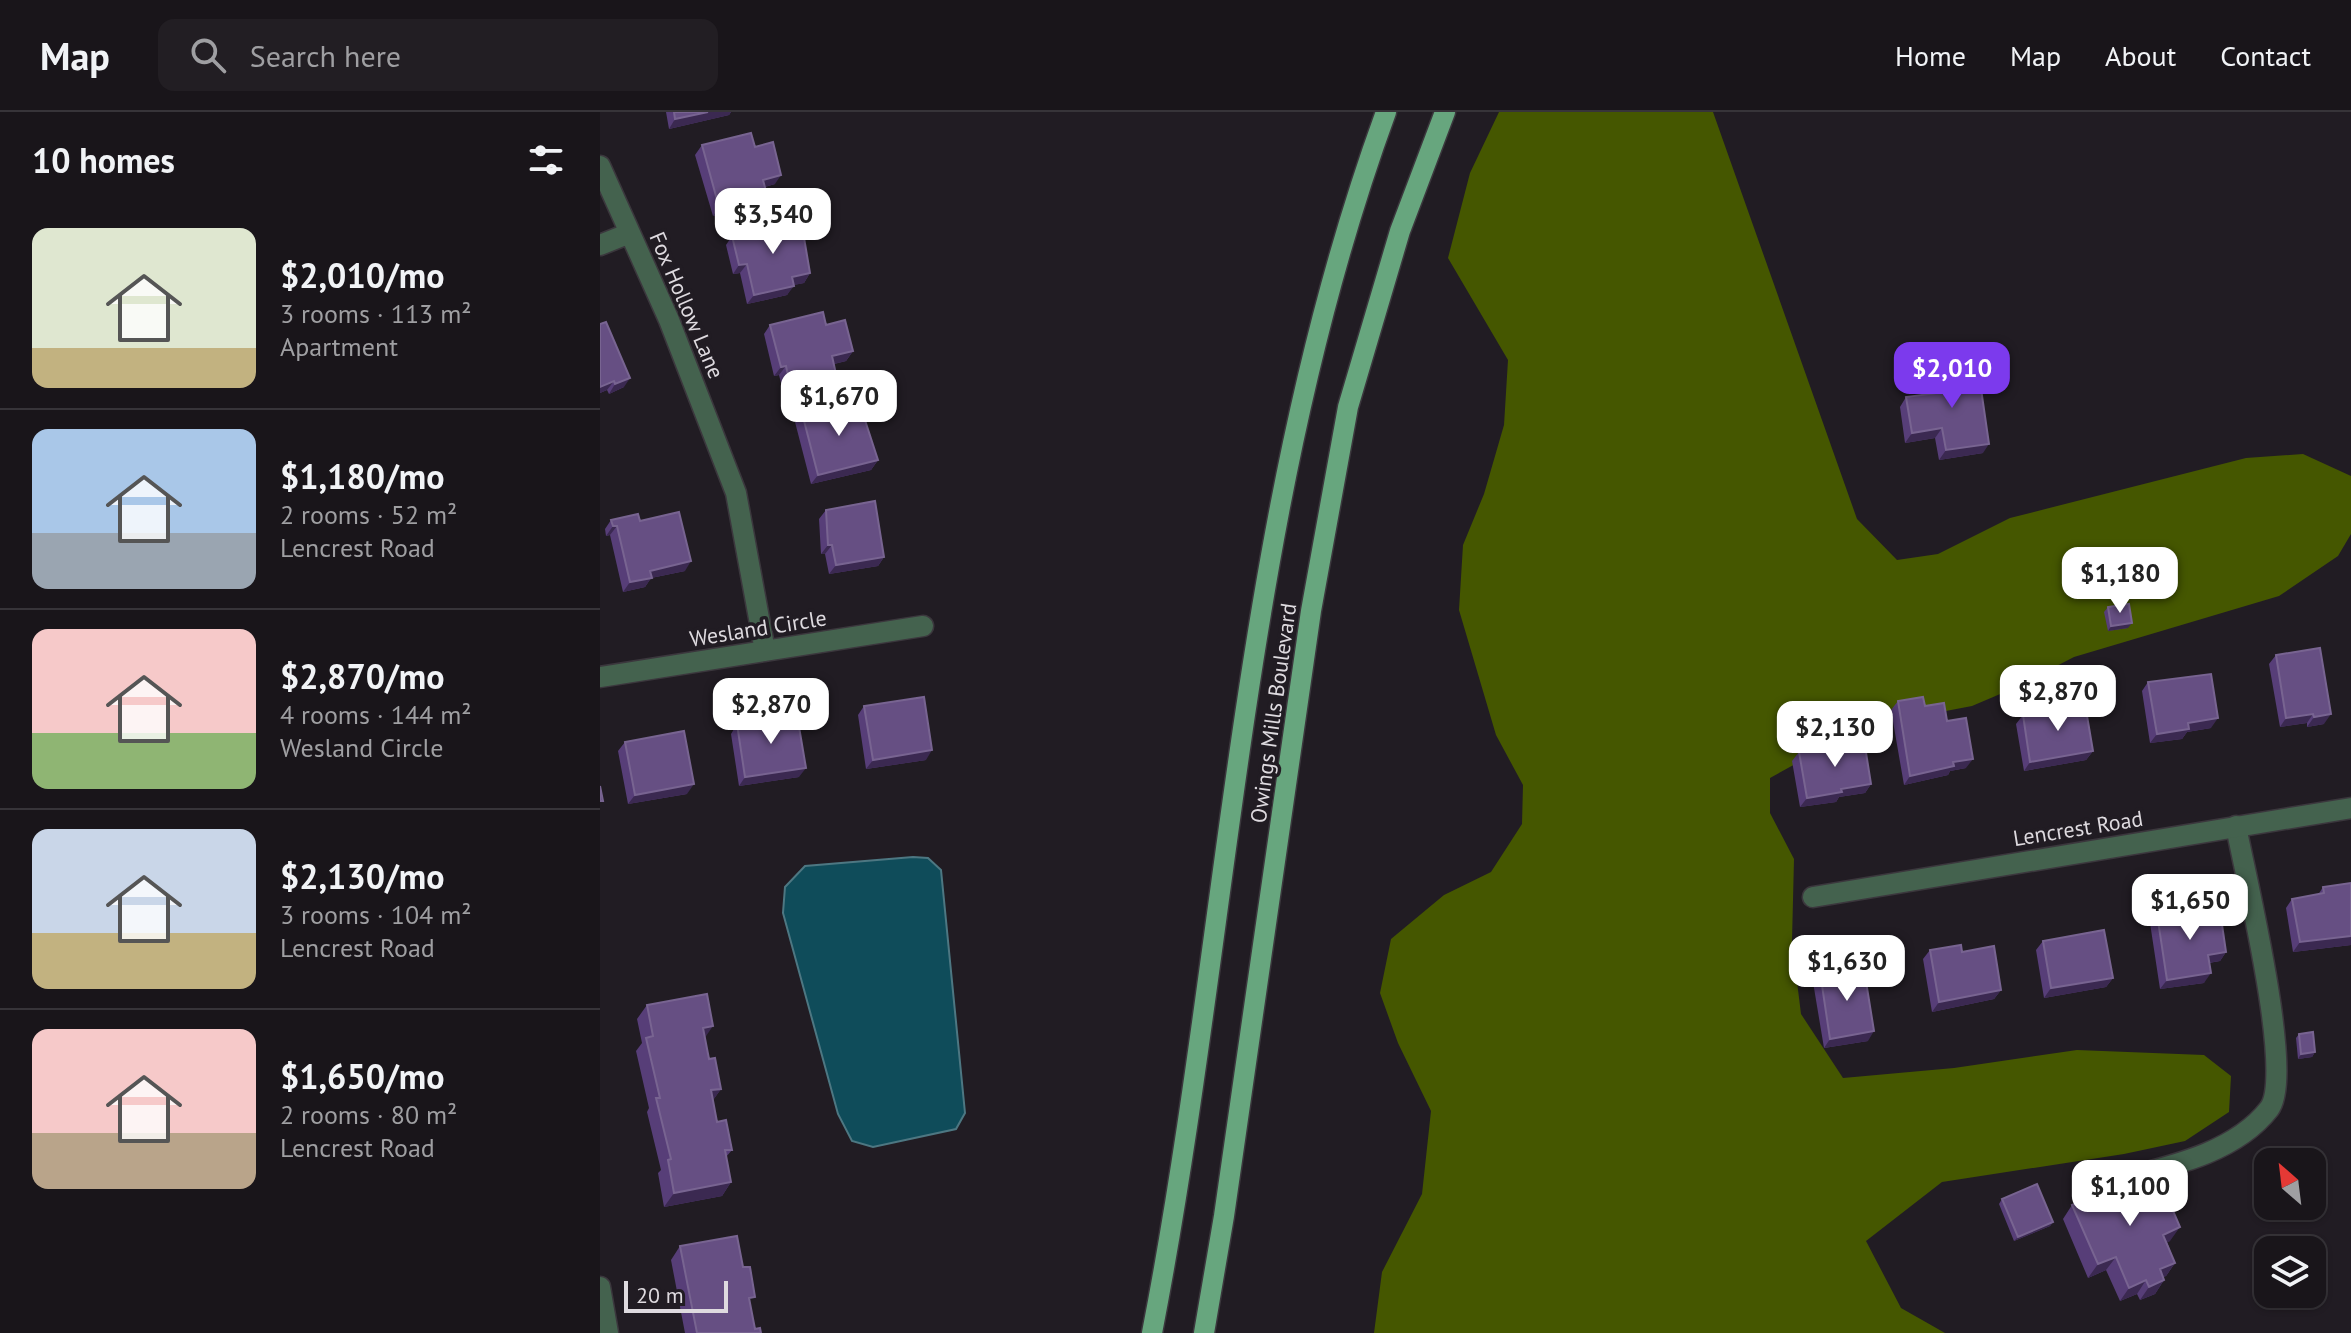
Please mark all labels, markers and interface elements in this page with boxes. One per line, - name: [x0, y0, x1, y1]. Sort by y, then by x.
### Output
- search box: [158, 19, 718, 91]
- text: Map: [40, 31, 110, 80]
- icon: search: [186, 33, 230, 77]
- text: Search here: [250, 36, 401, 75]
- text: Home: [1895, 37, 1966, 74]
- text: Map: [2010, 37, 2061, 74]
- text: About: [2105, 37, 2176, 74]
- text: Contact: [2220, 37, 2311, 74]
- text: 10 homes: [32, 138, 175, 182]
- icon: filters: [524, 138, 568, 182]
- pin: $3,540: [708, 188, 838, 256]
- text: $3,540: [733, 197, 813, 230]
- street label: Fox Hollow Lane: [643, 227, 731, 383]
- text: $2,010/mo: [280, 253, 444, 297]
- icon: home: [96, 260, 192, 356]
- text: 3 rooms · 113 m²: [280, 297, 472, 330]
- text: Apartment: [280, 330, 398, 363]
- pin: $2,010: [1887, 342, 2017, 410]
- text: $2,010: [1912, 351, 1992, 384]
- pin: $1,670: [774, 370, 904, 438]
- text: $1,670: [799, 379, 879, 412]
- text: $1,180/mo: [280, 454, 444, 498]
- icon: home: [96, 461, 192, 557]
- text: 2 rooms · 52 m²: [280, 498, 457, 531]
- text: Lencrest Road: [280, 531, 435, 564]
- pin: $1,180: [2055, 547, 2185, 615]
- text: $1,180: [2080, 556, 2160, 589]
- street label: Owings Mills Boulevard: [1244, 601, 1302, 825]
- street label: Wesland Circle: [688, 603, 828, 653]
- text: $2,870/mo: [280, 654, 444, 698]
- icon: home: [96, 661, 192, 757]
- pin: $2,870: [1993, 665, 2123, 733]
- text: $2,870: [2018, 674, 2098, 707]
- pin: $2,870: [706, 678, 836, 746]
- text: $2,870: [731, 687, 811, 720]
- text: 4 rooms · 144 m²: [280, 698, 472, 731]
- pin: $2,130: [1770, 701, 1900, 769]
- text: $2,130: [1795, 710, 1875, 743]
- text: Wesland Circle: [280, 731, 443, 764]
- street label: Lencrest Road: [2011, 804, 2145, 852]
- text: $2,130/mo: [280, 854, 444, 898]
- icon: home: [96, 861, 192, 957]
- pin: $1,650: [2125, 874, 2255, 942]
- text: $1,650: [2150, 883, 2230, 916]
- text: 3 rooms · 104 m²: [280, 898, 472, 931]
- text: Lencrest Road: [280, 931, 435, 964]
- pin: $1,630: [1782, 935, 1912, 1003]
- text: $1,630: [1807, 944, 1887, 977]
- text: $1,650/mo: [280, 1054, 444, 1098]
- icon: home: [96, 1061, 192, 1157]
- text: 2 rooms · 80 m²: [280, 1098, 457, 1131]
- text: Lencrest Road: [280, 1131, 435, 1164]
- north arrow: [2254, 1148, 2326, 1220]
- map controls: [2254, 1148, 2326, 1308]
- pin: $1,100: [2065, 1160, 2195, 1228]
- text: $1,100: [2090, 1169, 2170, 1202]
- button: layers: [2254, 1236, 2326, 1308]
- scale bar: [624, 1277, 728, 1313]
- text: 20 m: [636, 1281, 684, 1309]

